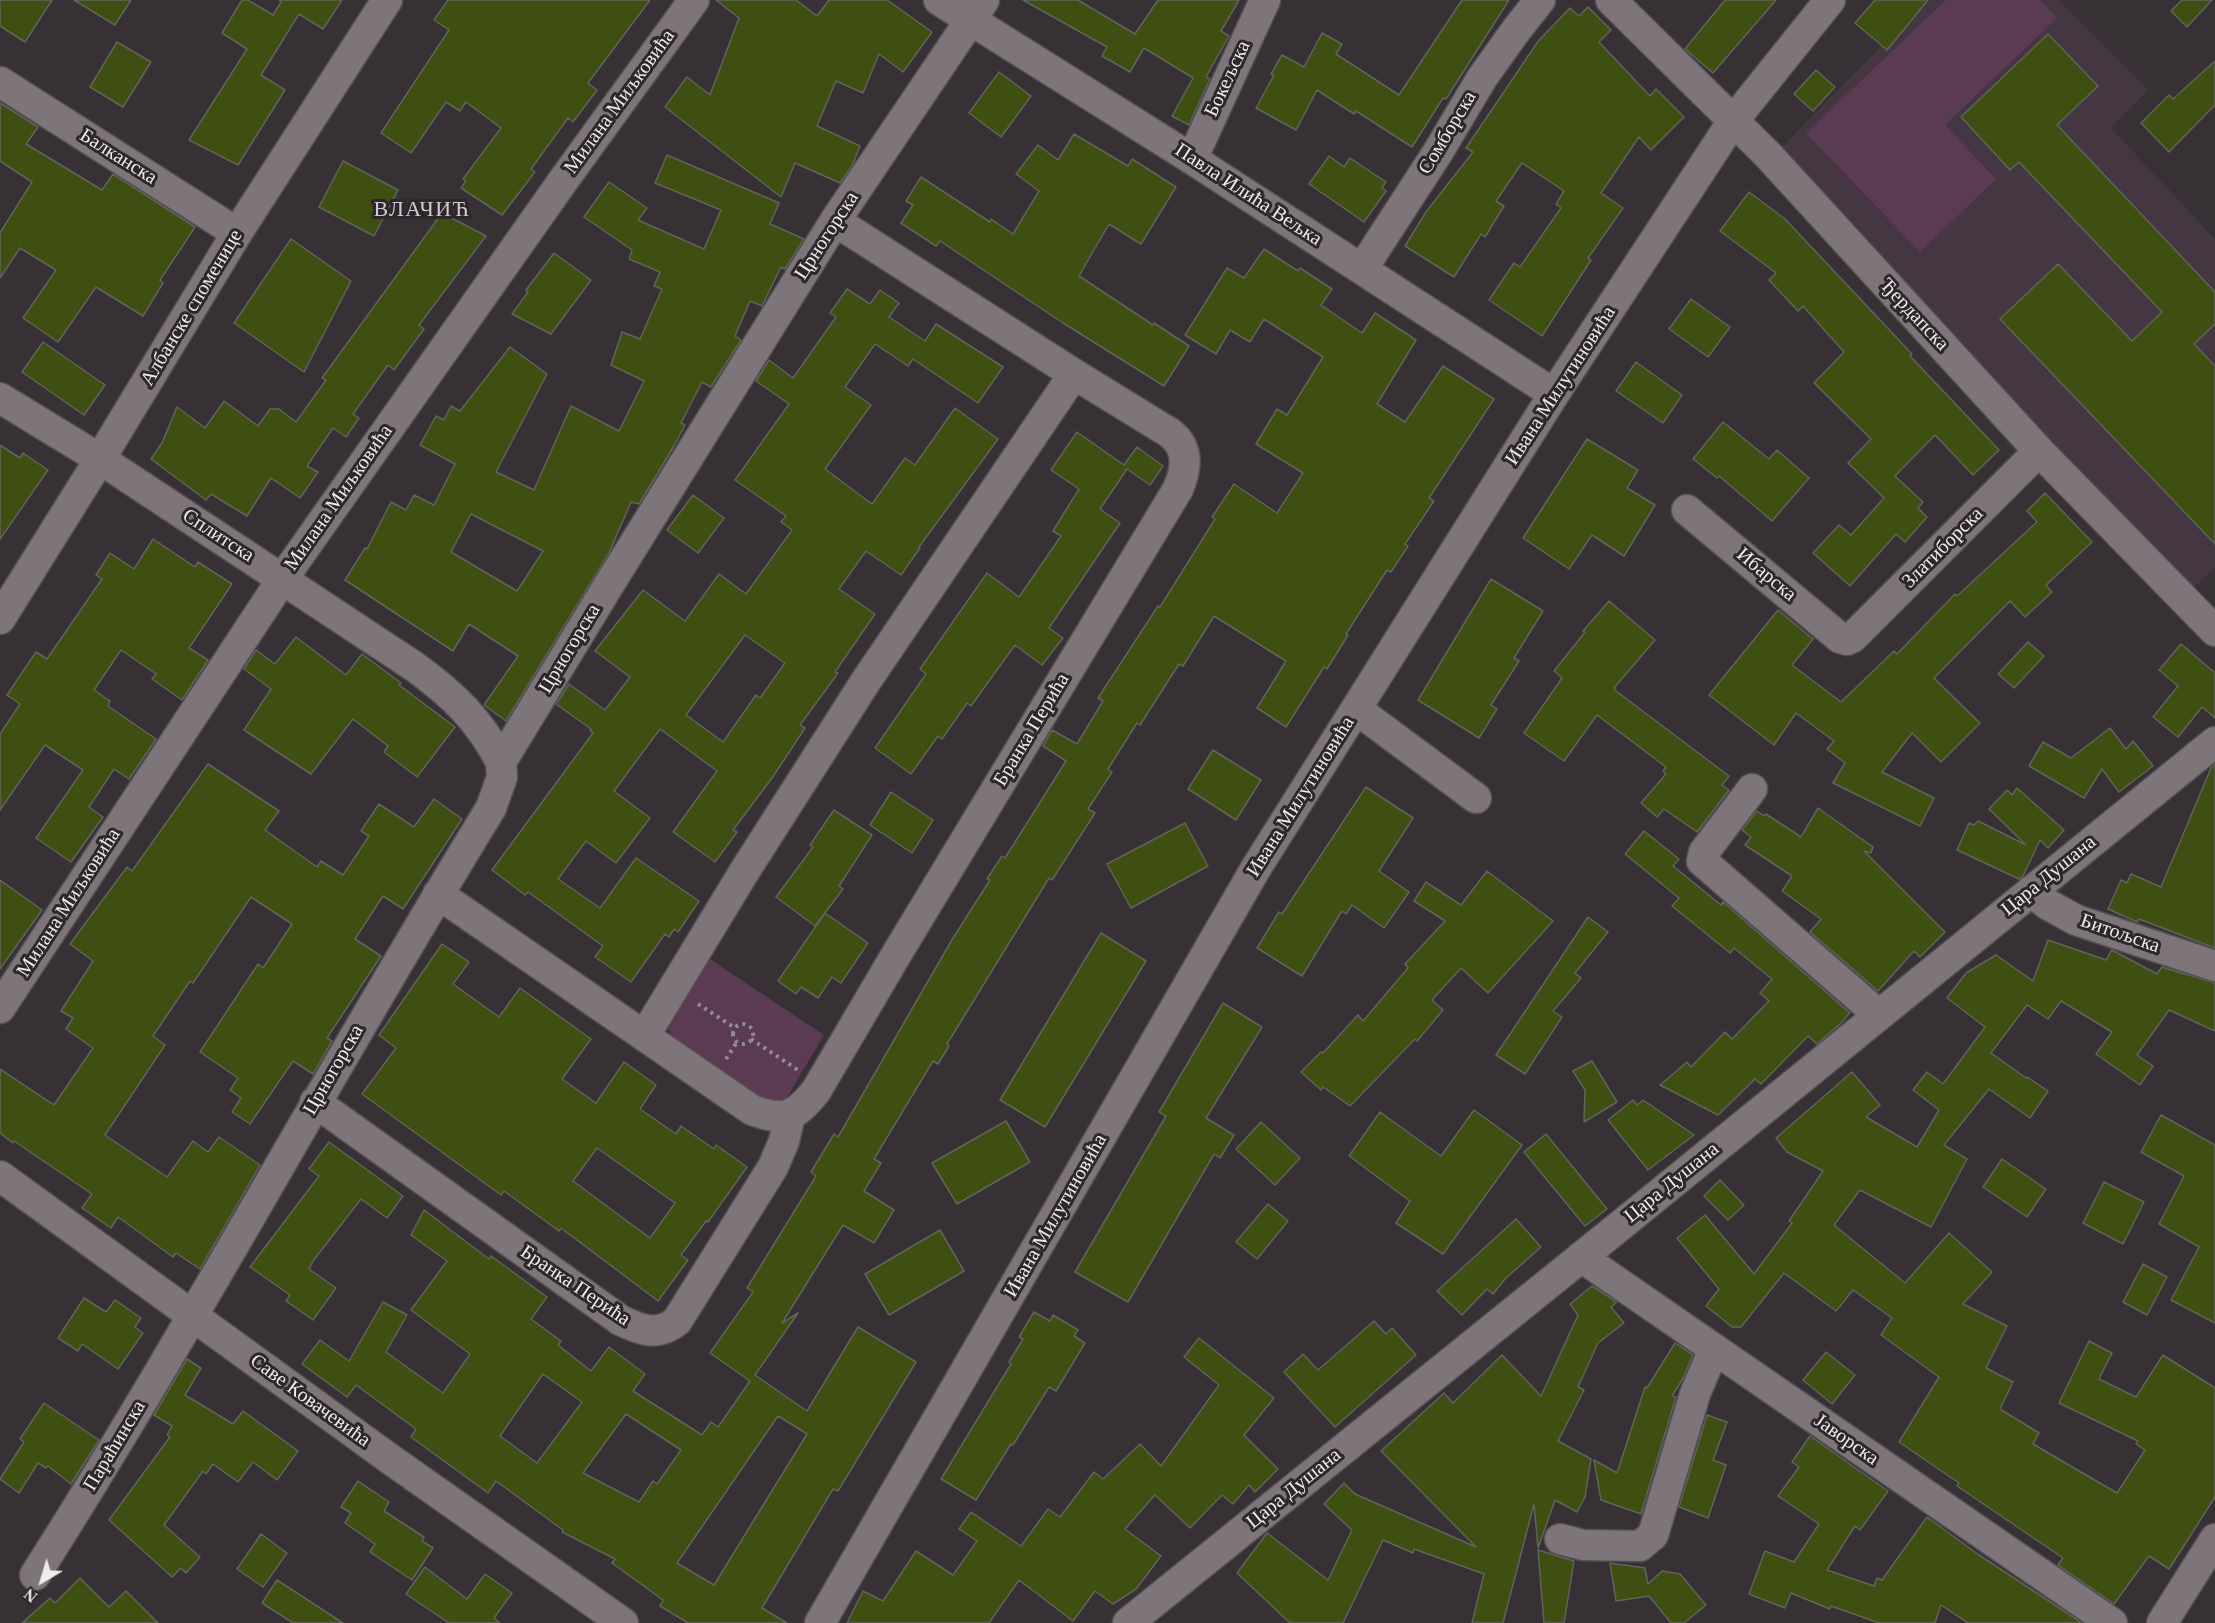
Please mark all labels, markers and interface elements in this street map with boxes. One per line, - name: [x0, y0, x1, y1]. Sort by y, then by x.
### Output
- street label: Милана Миљковића: [560, 25, 680, 179]
- street label: Бокељска: [1200, 37, 1256, 121]
- street label: Сомборска: [1414, 87, 1482, 179]
- street label: Балканска: [75, 124, 161, 190]
- street label: Павла Илића Вељка: [1170, 139, 1326, 251]
- street label: Црногорска: [790, 188, 864, 284]
- district label: ВЛАЧИЋ: [374, 197, 470, 223]
- street label: Албанске споменице: [136, 226, 248, 390]
- street label: Ђердапска: [1874, 274, 1954, 356]
- street label: Ивана Милутиновића: [1501, 302, 1621, 470]
- street label: Милана Миљковића: [280, 420, 398, 576]
- street label: Златиборска: [1897, 502, 1989, 594]
- street label: Сплитска: [178, 504, 258, 568]
- street label: Ибарска: [1731, 543, 1801, 607]
- street label: Црногорска: [534, 600, 606, 698]
- street label: Бранка Перића: [989, 669, 1075, 791]
- street label: Ивана Милутиновића: [1242, 712, 1360, 882]
- street label: Милана Миљковића: [12, 824, 126, 982]
- street label: Цара Душана: [1997, 831, 2101, 921]
- street label: Битољска: [2077, 909, 2163, 959]
- street label: Црногорска: [299, 1021, 369, 1119]
- street label: Ивана Милутиновића: [999, 1130, 1113, 1302]
- street label: Цара Душана: [1620, 1138, 1724, 1228]
- street label: Бранка Перића: [516, 1240, 634, 1332]
- street label: Саве Ковачевића: [245, 1349, 375, 1453]
- street label: Параћинска: [79, 1397, 151, 1495]
- street label: Јаворска: [1809, 1409, 1883, 1471]
- street label: Цара Душана: [1242, 1444, 1346, 1534]
- north arrow: [12, 1551, 72, 1611]
- text: N: [21, 1585, 40, 1606]

